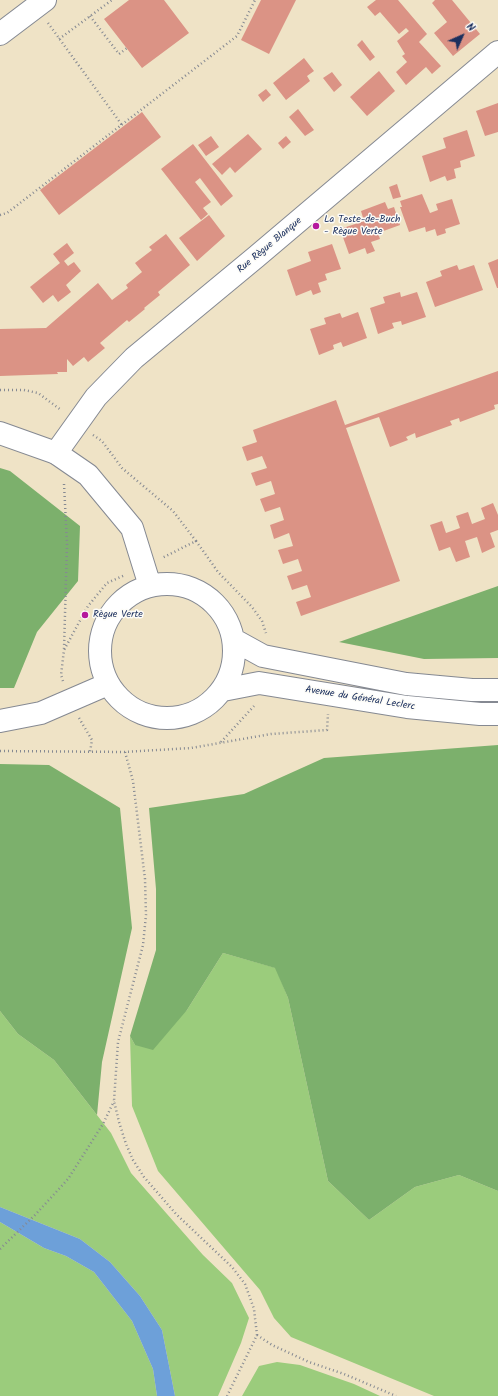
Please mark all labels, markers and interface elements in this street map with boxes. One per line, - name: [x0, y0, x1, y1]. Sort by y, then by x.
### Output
- north arrow: [442, 16, 482, 56]
- text: N: [462, 19, 479, 36]
- place label: La Teste-de-Buch - Règue Verte: [324, 214, 400, 238]
- street label: Rue Règue Blanque: [235, 216, 305, 276]
- marker: La Teste-de-Buch - Règue Verte: [311, 221, 321, 231]
- place label: Règue Verte: [93, 609, 143, 621]
- marker: Règue Verte: [80, 610, 90, 620]
- street label: Avenue du Général Leclerc: [304, 684, 416, 714]

